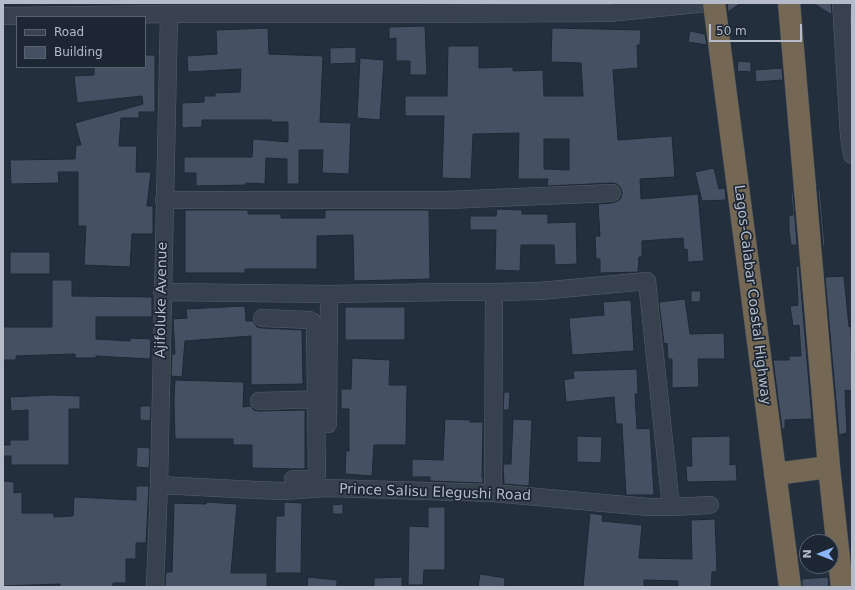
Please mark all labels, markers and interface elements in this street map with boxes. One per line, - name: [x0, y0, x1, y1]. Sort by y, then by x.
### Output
- legend: [16, 16, 146, 68]
- scale bar: [711, 16, 804, 42]
- text: 50 m: [716, 24, 747, 38]
- text: Road: [54, 25, 84, 39]
- text: Building: [54, 45, 103, 59]
- street label: Lagos-Calabar Coastal Highway: [730, 184, 774, 406]
- street label: Ajifoluke Avenue: [153, 242, 171, 358]
- street label: Prince Salisu Elegushi Road: [339, 481, 531, 505]
- north arrow: [799, 534, 839, 574]
- text: N: [801, 549, 814, 559]

